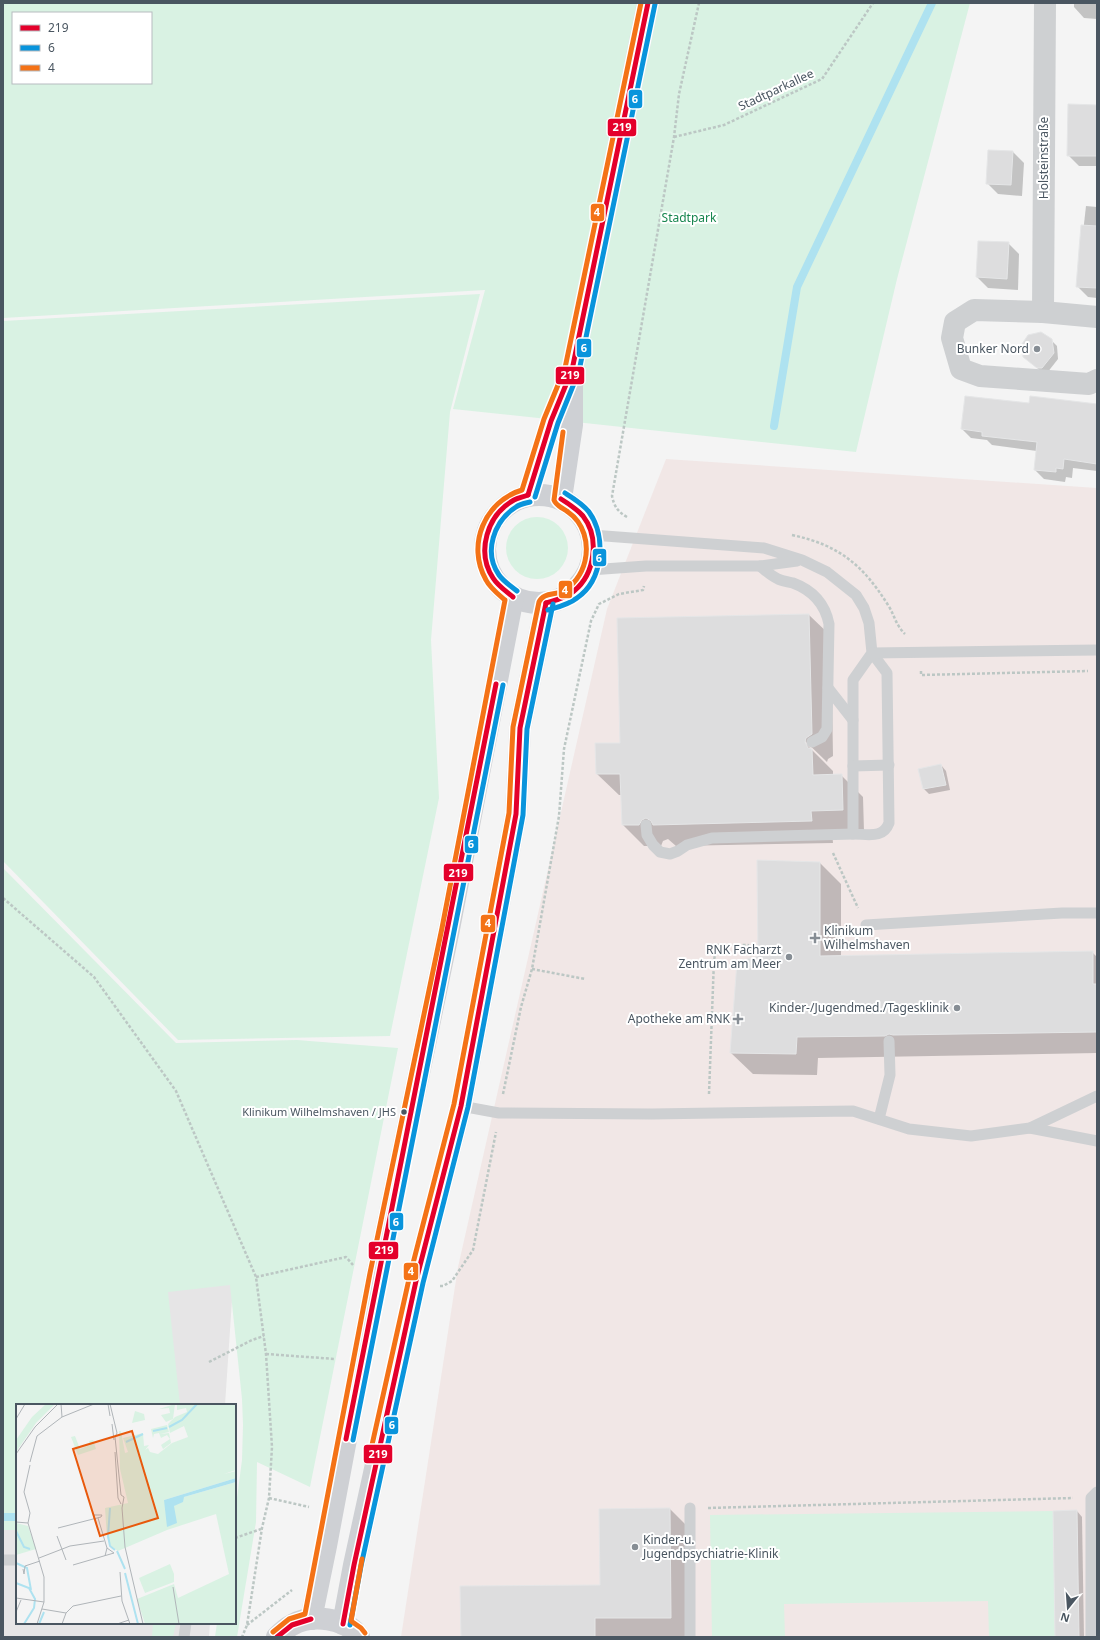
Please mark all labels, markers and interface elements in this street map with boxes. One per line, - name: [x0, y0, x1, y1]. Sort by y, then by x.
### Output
- legend: [12, 12, 152, 84]
- text: 219: [48, 19, 69, 36]
- text: 6: [48, 39, 55, 56]
- text: 4: [48, 59, 55, 76]
- street label: Stadtparkallee: [735, 65, 816, 114]
- line badge: 6: [628, 89, 643, 109]
- text: 6: [632, 91, 638, 106]
- street label: Holsteinstraße: [1035, 117, 1052, 199]
- line badge: 219: [607, 118, 637, 137]
- text: 219: [613, 119, 631, 134]
- line badge: 4: [590, 203, 605, 222]
- text: 4: [594, 204, 601, 219]
- park label: Stadtpark: [662, 209, 717, 226]
- line badge: 6: [576, 338, 592, 358]
- text: 6: [581, 340, 587, 355]
- place label: Bunker Nord: [957, 340, 1029, 357]
- marker: Bunker Nord: [1032, 344, 1042, 354]
- line badge: 219: [555, 366, 585, 385]
- text: 219: [561, 367, 579, 382]
- line badge: 6: [592, 548, 607, 567]
- text: 6: [596, 550, 602, 565]
- line badge: 4: [558, 580, 573, 599]
- text: 4: [562, 582, 569, 597]
- line badge: 6: [464, 835, 479, 854]
- text: 6: [468, 836, 474, 851]
- line badge: 219: [443, 863, 474, 882]
- text: 219: [449, 865, 467, 880]
- line badge: 4: [480, 914, 496, 933]
- text: 4: [485, 915, 492, 930]
- place label: Klinikum Wilhelmshaven: [824, 922, 910, 953]
- marker: Klinikum Wilhelmshaven: [809, 932, 821, 944]
- place label: RNK Facharzt Zentrum am Meer: [678, 941, 782, 972]
- marker: RNK Facharzt Zentrum am Meer: [784, 952, 794, 962]
- place label: Kinder-/Jugendmed./Tagesklinik: [769, 999, 950, 1016]
- marker: Kinder-/Jugendmed./Tagesklinik: [952, 1003, 962, 1013]
- place label: Apotheke am RNK: [628, 1010, 731, 1027]
- marker: Apotheke am RNK: [733, 1014, 743, 1024]
- place label: Klinikum Wilhelmshaven / JHS: [242, 1104, 396, 1119]
- marker: Klinikum Wilhelmshaven / JHS: [399, 1107, 409, 1117]
- line badge: 6: [389, 1212, 404, 1231]
- text: 6: [393, 1214, 399, 1229]
- line badge: 219: [368, 1241, 399, 1260]
- text: 219: [375, 1242, 393, 1257]
- line badge: 4: [403, 1262, 419, 1281]
- text: 4: [408, 1263, 415, 1278]
- inset map: [16, 1404, 236, 1624]
- line badge: 6: [384, 1416, 399, 1435]
- text: 6: [389, 1417, 395, 1432]
- line badge: 219: [363, 1444, 393, 1464]
- text: 219: [369, 1446, 387, 1461]
- place label: Kinder-u. Jugendpsychiatrie-Klinik: [642, 1531, 779, 1562]
- marker: Kinder-u. Jugendpsychiatrie-Klinik: [630, 1542, 640, 1552]
- north arrow: [1048, 1588, 1088, 1628]
- text: N: [1058, 1610, 1071, 1627]

